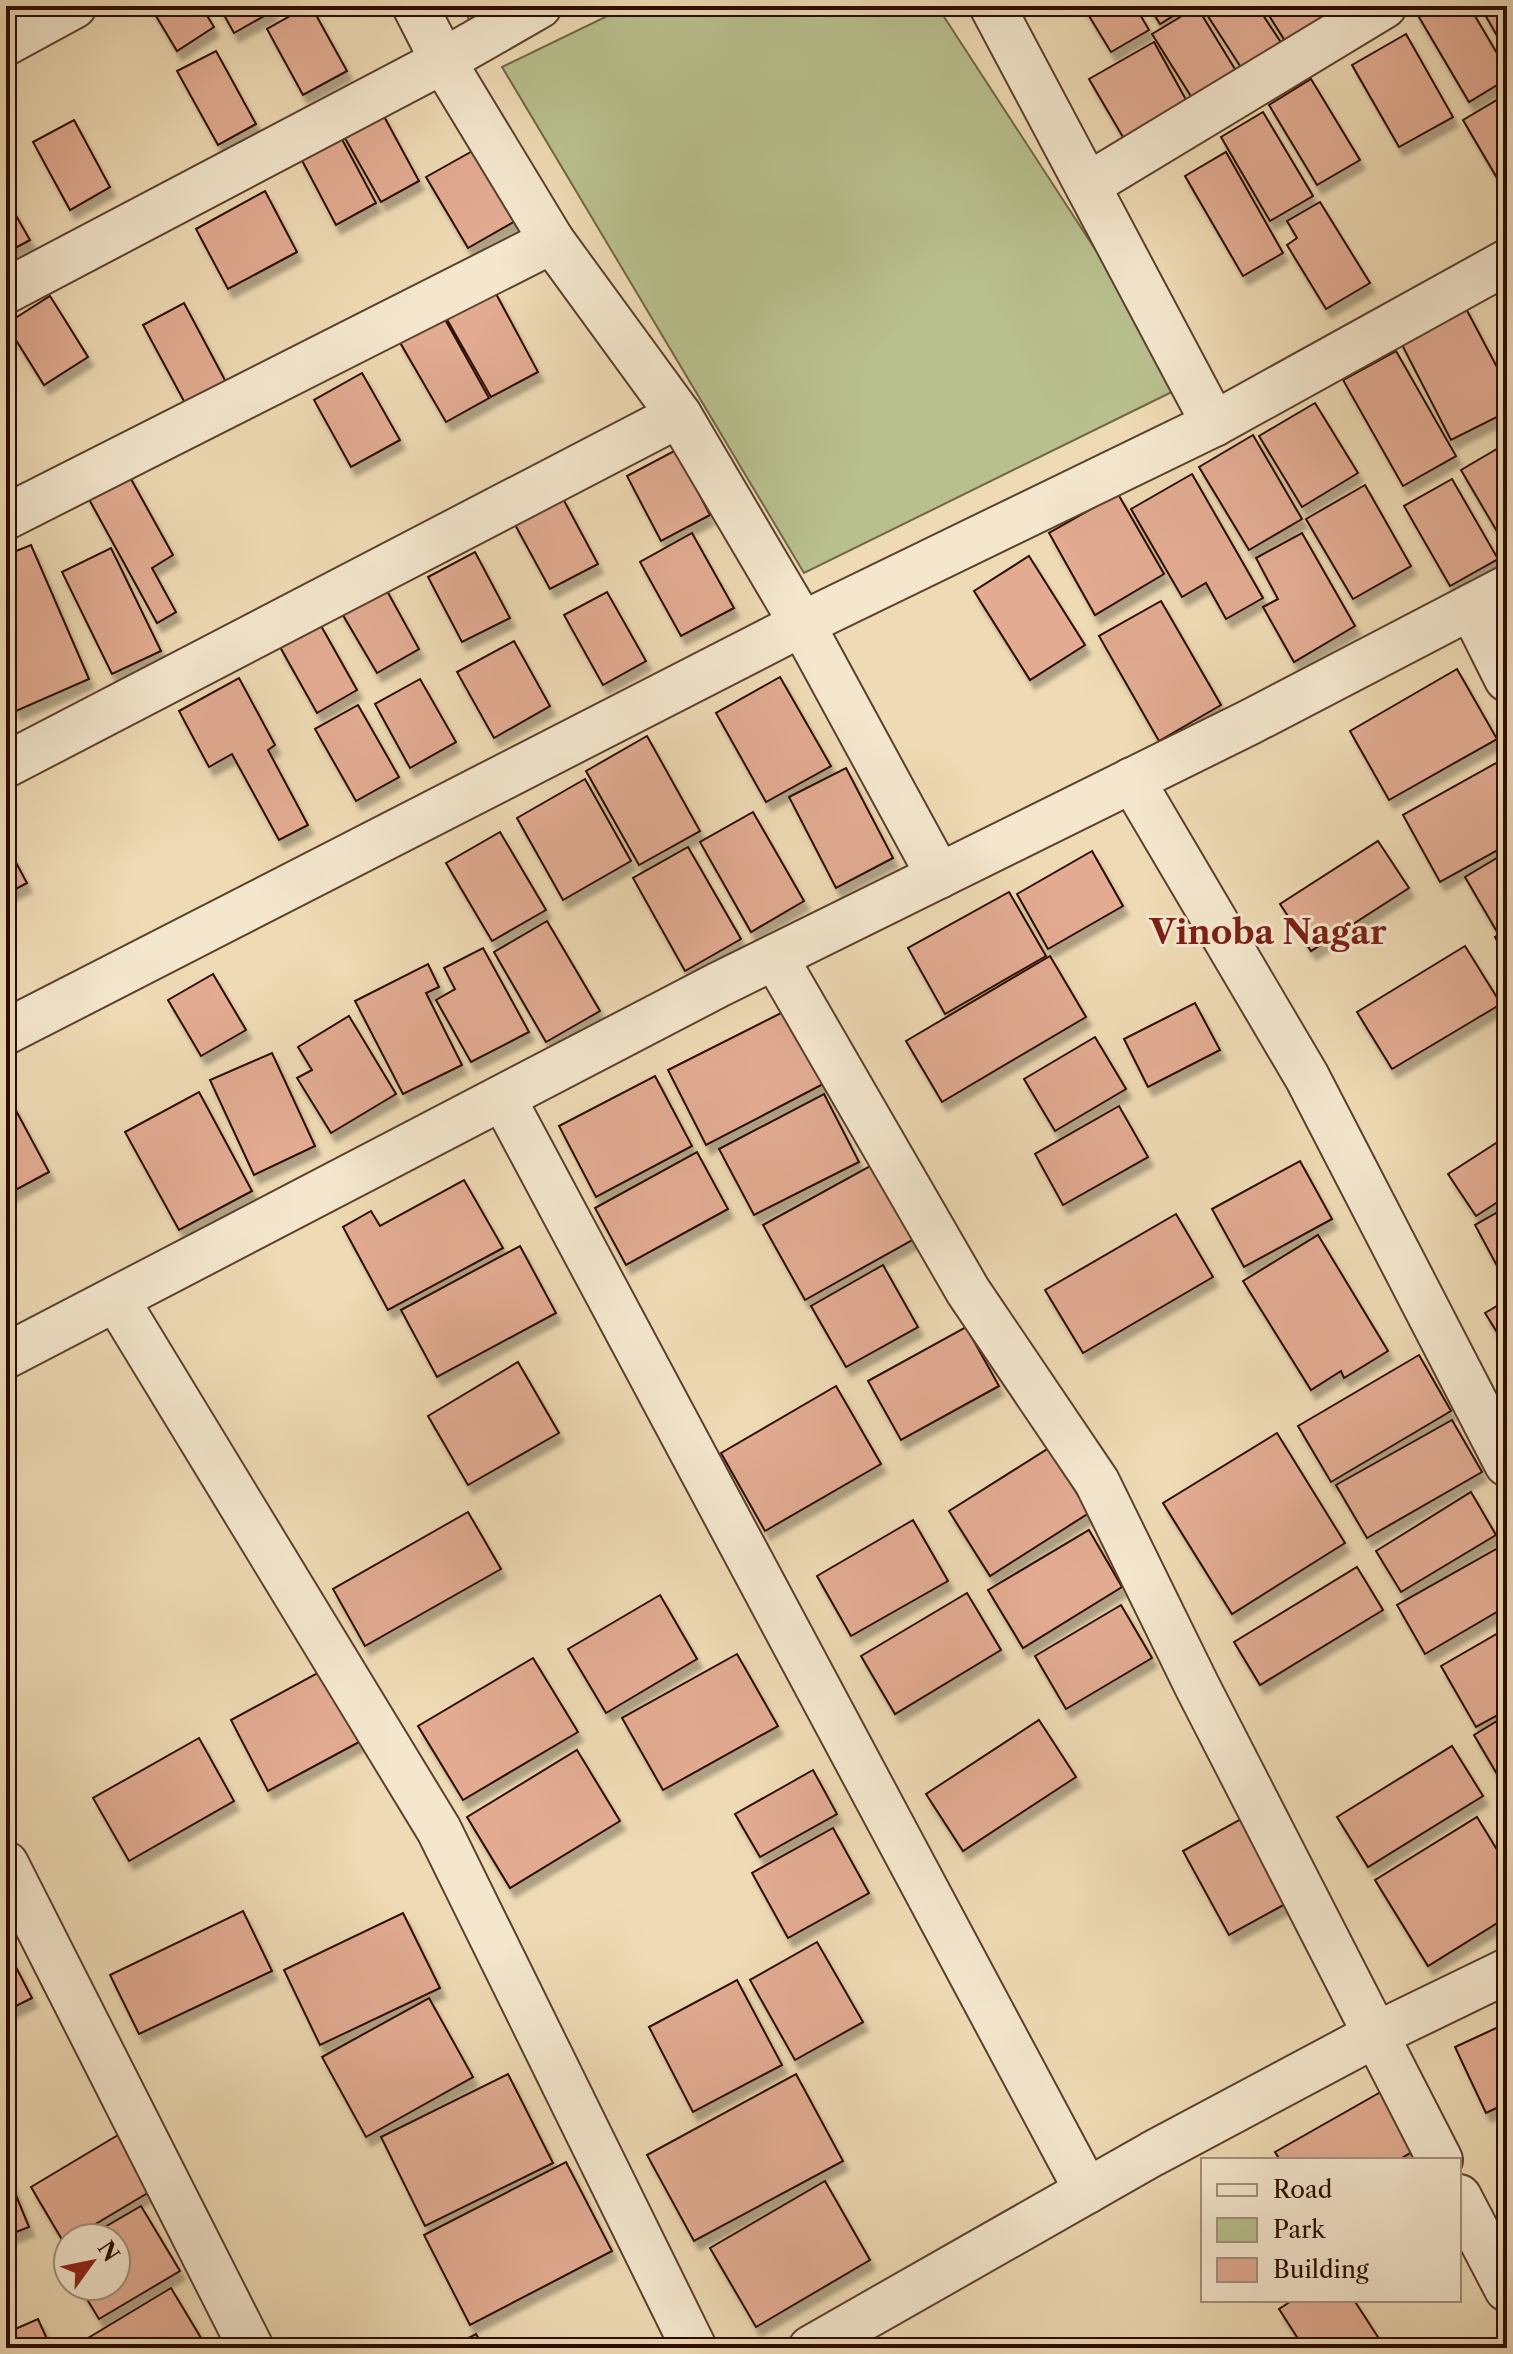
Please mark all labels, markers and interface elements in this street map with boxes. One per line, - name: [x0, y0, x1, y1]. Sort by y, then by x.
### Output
- district label: Vinoba Nagar: [1148, 911, 1387, 953]
- legend: [1201, 2158, 1461, 2302]
- text: Road: [1273, 2175, 1333, 2204]
- text: Park: [1273, 2215, 1326, 2244]
- north arrow: [52, 2222, 132, 2302]
- text: N: [92, 2236, 125, 2267]
- text: Building: [1273, 2255, 1369, 2284]

